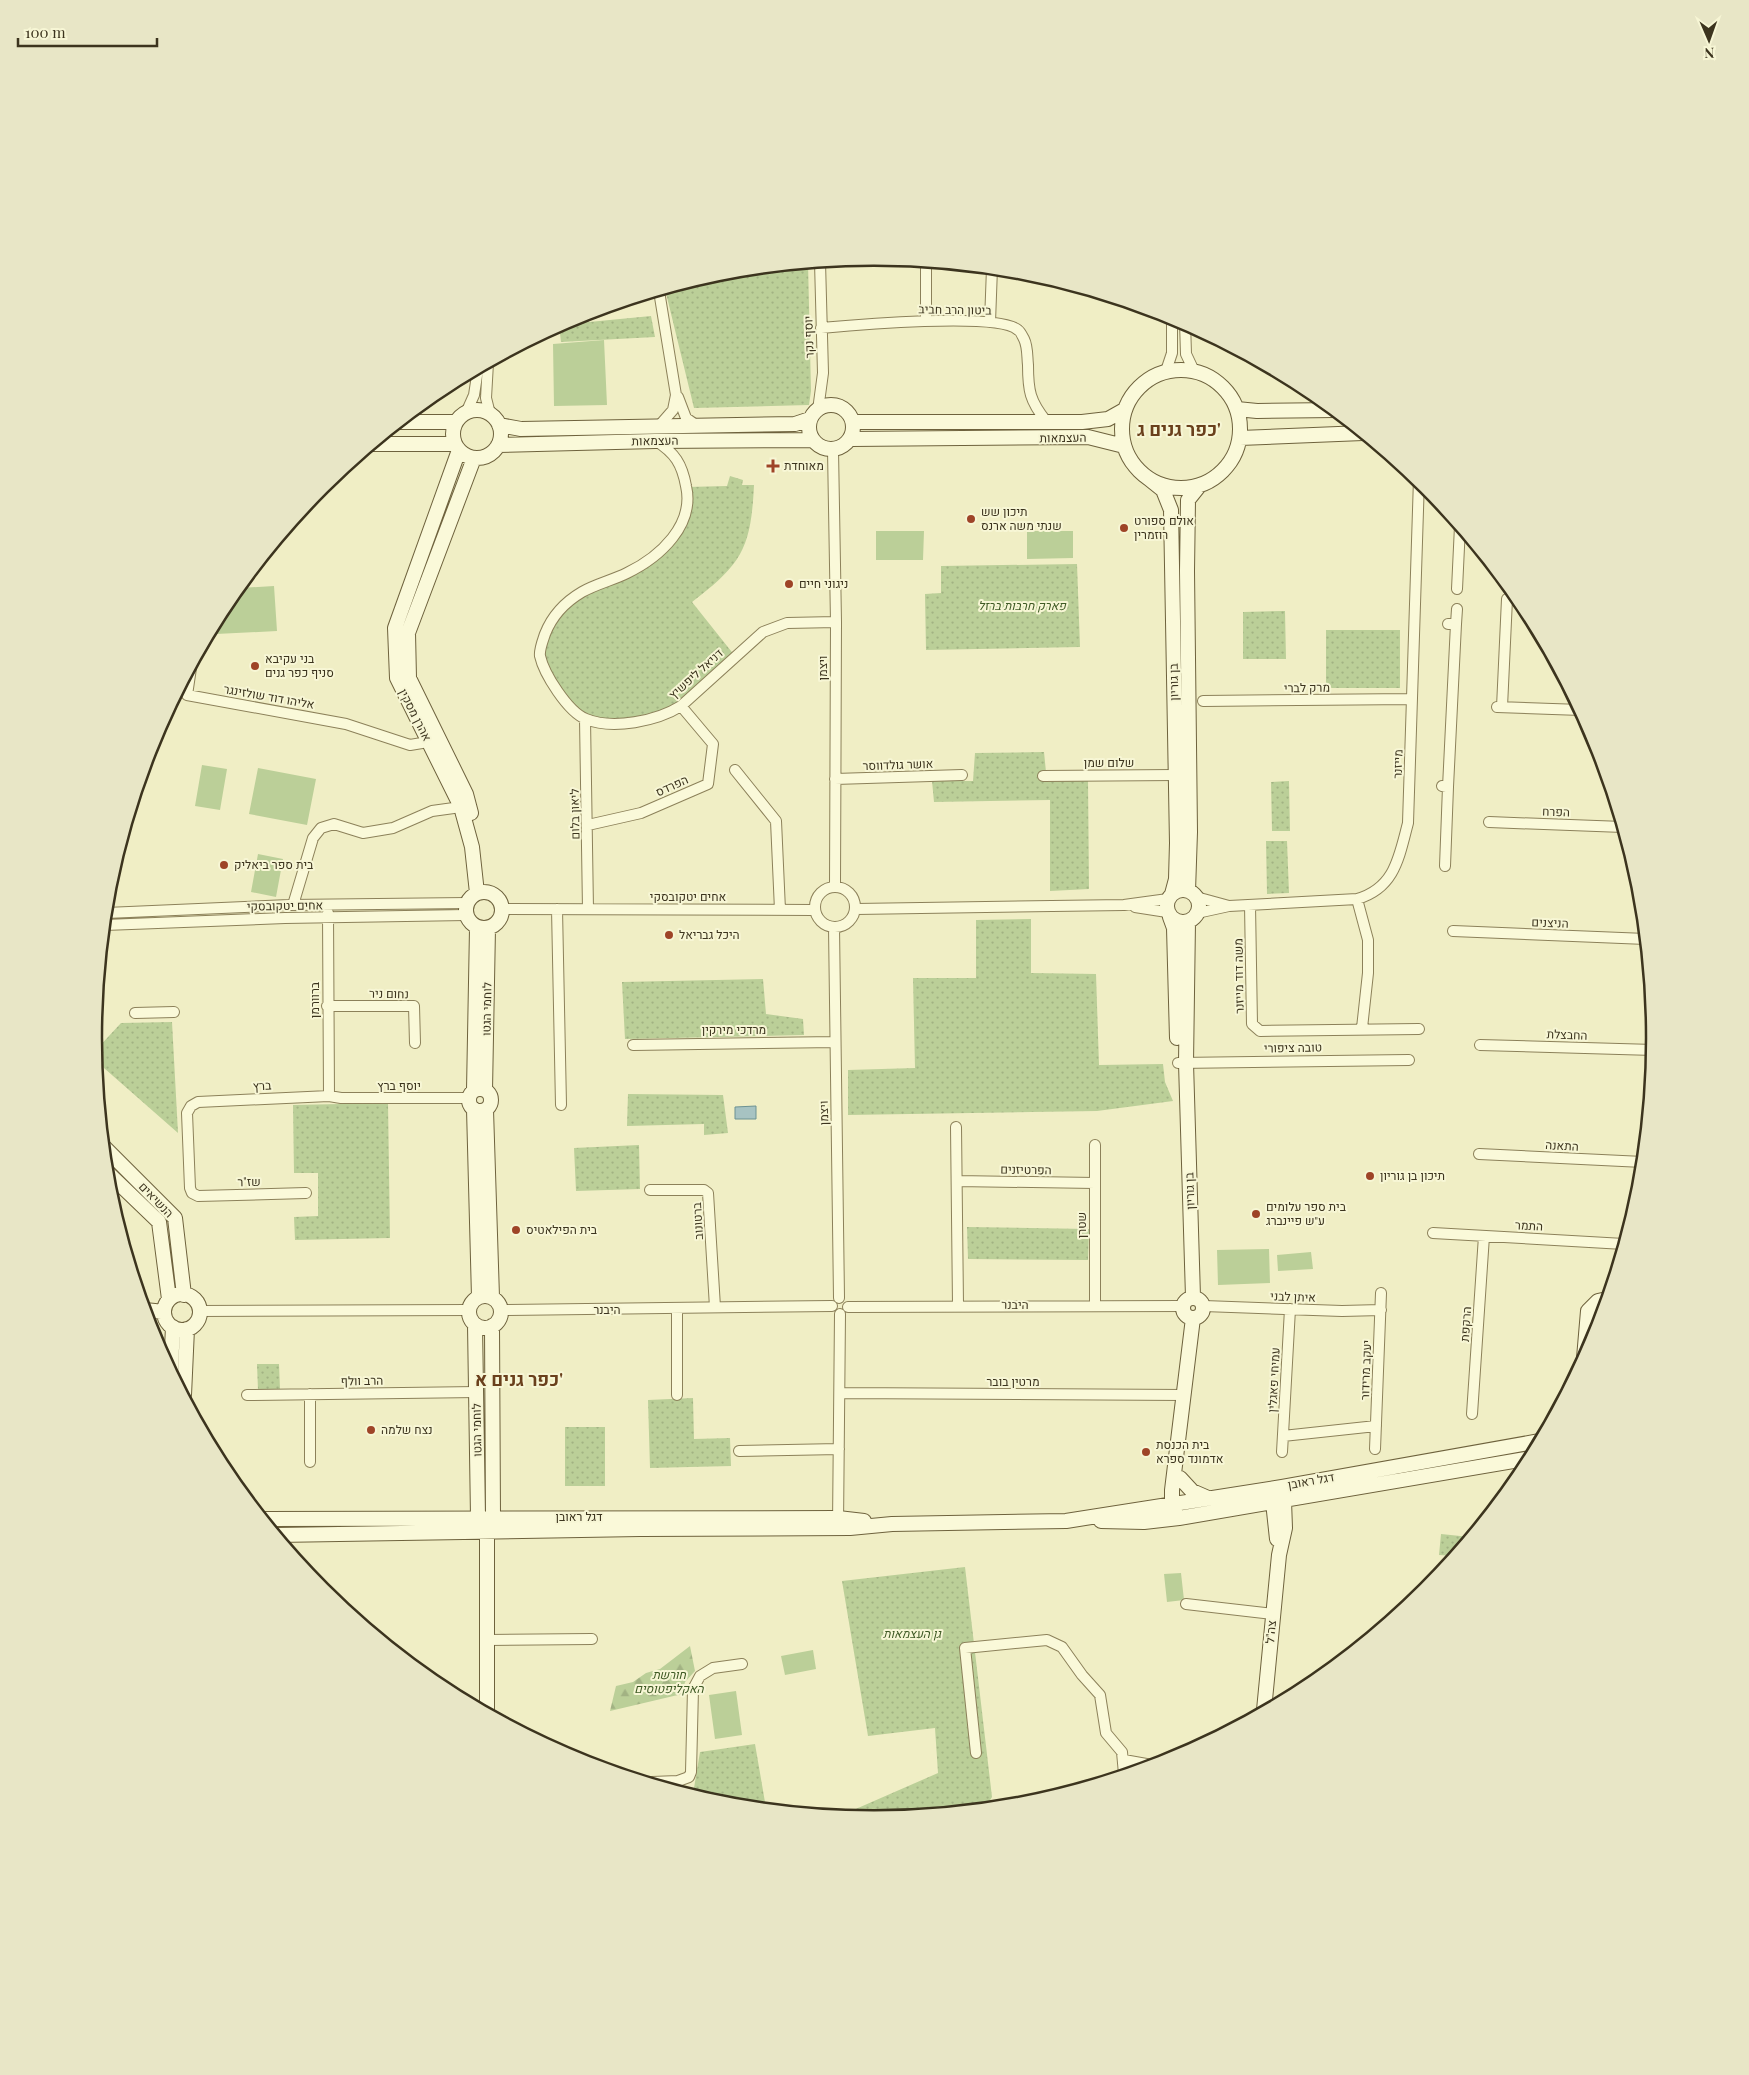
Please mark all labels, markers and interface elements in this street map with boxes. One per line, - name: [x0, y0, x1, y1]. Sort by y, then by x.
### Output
- scale bar: [18, 15, 156, 47]
- north arrow: [1684, 15, 1734, 65]
- text: 100 m: [25, 22, 66, 42]
- text: N: [1704, 44, 1715, 63]
- street label: ביטון הרב חביב: [918, 300, 992, 318]
- street label: יוסף נקר: [799, 315, 817, 359]
- district label: כפר גנים ג': [1137, 417, 1221, 441]
- street label: העצמאות: [1039, 429, 1087, 445]
- street label: העצמאות: [631, 432, 679, 448]
- place label: מאוחדת: [784, 457, 824, 473]
- marker: מאוחדת: [766, 459, 780, 473]
- place label: תיכון שש שנתי משה ארנס: [981, 503, 1062, 533]
- place label: אולם ספורט רוזמרין: [1134, 512, 1194, 542]
- marker: תיכון שש שנתי משה ארנס: [965, 513, 977, 525]
- marker: אולם ספורט רוזמרין: [1118, 522, 1130, 534]
- place label: ניגוני חיים: [799, 575, 848, 591]
- marker: ניגוני חיים: [783, 578, 795, 590]
- park label: פארק חרבות ברזל: [978, 597, 1067, 613]
- street label: דניאל ליפשיץ: [665, 645, 726, 702]
- place label: בני עקיבא סניף כפר גנים: [265, 650, 334, 680]
- street label: ויצמן: [814, 656, 830, 680]
- marker: בני עקיבא סניף כפר גנים: [249, 660, 261, 672]
- street label: בן גוריון: [1165, 662, 1181, 701]
- street label: מרק לברי: [1284, 679, 1330, 695]
- street label: אליהו דוד שולזינגר: [222, 680, 316, 712]
- street label: אהרן מסקין: [396, 686, 436, 744]
- street label: מייזנר: [1388, 749, 1406, 779]
- street label: שלום שמן: [1084, 754, 1134, 770]
- street label: אושר גולדווסר: [862, 755, 934, 773]
- street label: הפרדס: [653, 771, 691, 799]
- street label: ליאון בלום: [566, 788, 582, 840]
- street label: הפרח: [1542, 803, 1570, 819]
- place label: בית ספר ביאליק: [234, 856, 314, 872]
- marker: בית ספר ביאליק: [218, 859, 230, 871]
- street label: אחים יטקובסקי: [650, 888, 726, 904]
- street label: אחים יטקובסקי: [247, 896, 324, 914]
- street label: הניצנים: [1531, 913, 1569, 931]
- place label: היכל גבריאל: [679, 926, 740, 942]
- marker: היכל גבריאל: [663, 929, 675, 941]
- street label: משה דוד מייזנר: [1229, 938, 1247, 1014]
- street label: ברוורמן: [306, 981, 322, 1018]
- street label: לוחמי הגטו: [478, 982, 494, 1036]
- street label: נחום ניר: [369, 985, 409, 1001]
- street label: מרדכי מירקין: [702, 1021, 766, 1037]
- street label: החבצלת: [1546, 1025, 1588, 1043]
- street label: טובה ציפורי: [1264, 1038, 1322, 1056]
- street label: ברץ: [252, 1076, 272, 1093]
- street label: יוסף ברץ: [377, 1077, 421, 1093]
- street label: ויצמן: [815, 1100, 831, 1126]
- street label: התאנה: [1545, 1136, 1579, 1154]
- street label: הפרטיזנים: [1000, 1161, 1052, 1177]
- place label: תיכון בן גוריון: [1380, 1167, 1445, 1183]
- marker: תיכון בן גוריון: [1364, 1170, 1376, 1182]
- street label: בן גוריון: [1180, 1171, 1198, 1210]
- street label: שז"ר: [237, 1173, 261, 1189]
- street label: הנשיאים: [136, 1178, 178, 1221]
- place label: בית ספר עלומים ע"ש פיינברג: [1266, 1198, 1347, 1228]
- street label: ברטונוב: [688, 1201, 706, 1240]
- marker: בית ספר עלומים ע"ש פיינברג: [1250, 1208, 1262, 1220]
- street label: שטרן: [1073, 1212, 1089, 1238]
- street label: התמר: [1515, 1216, 1543, 1234]
- place label: בית הפילאטיס: [526, 1221, 598, 1237]
- marker: בית הפילאטיס: [510, 1224, 522, 1236]
- street label: איתן לבני: [1270, 1287, 1316, 1305]
- street label: היבנר: [1001, 1296, 1029, 1312]
- street label: היבנר: [593, 1301, 621, 1317]
- street label: הרקפת: [1456, 1306, 1474, 1342]
- street label: יעקב מרידור: [1356, 1340, 1374, 1400]
- street label: עמיחי פאגלין: [1263, 1347, 1283, 1413]
- district label: כפר גנים א': [475, 1367, 563, 1391]
- street label: הרב וולף: [341, 1372, 383, 1388]
- street label: מרטין בובר: [986, 1373, 1040, 1389]
- street label: לוחמי הגטו: [468, 1403, 484, 1457]
- place label: נצח שלמה: [381, 1421, 433, 1437]
- marker: נצח שלמה: [365, 1424, 377, 1436]
- place label: בית הכנסת אדמונד ספרא: [1156, 1436, 1224, 1466]
- marker: בית הכנסת אדמונד ספרא: [1140, 1446, 1152, 1458]
- street label: דגל ראובן: [1286, 1468, 1335, 1492]
- street label: דגל ראובן: [556, 1508, 602, 1524]
- street label: צה"ל: [1261, 1619, 1279, 1644]
- park label: גן העצמאות: [883, 1625, 942, 1641]
- park label: חורשת האקליפטוסים: [634, 1666, 705, 1696]

